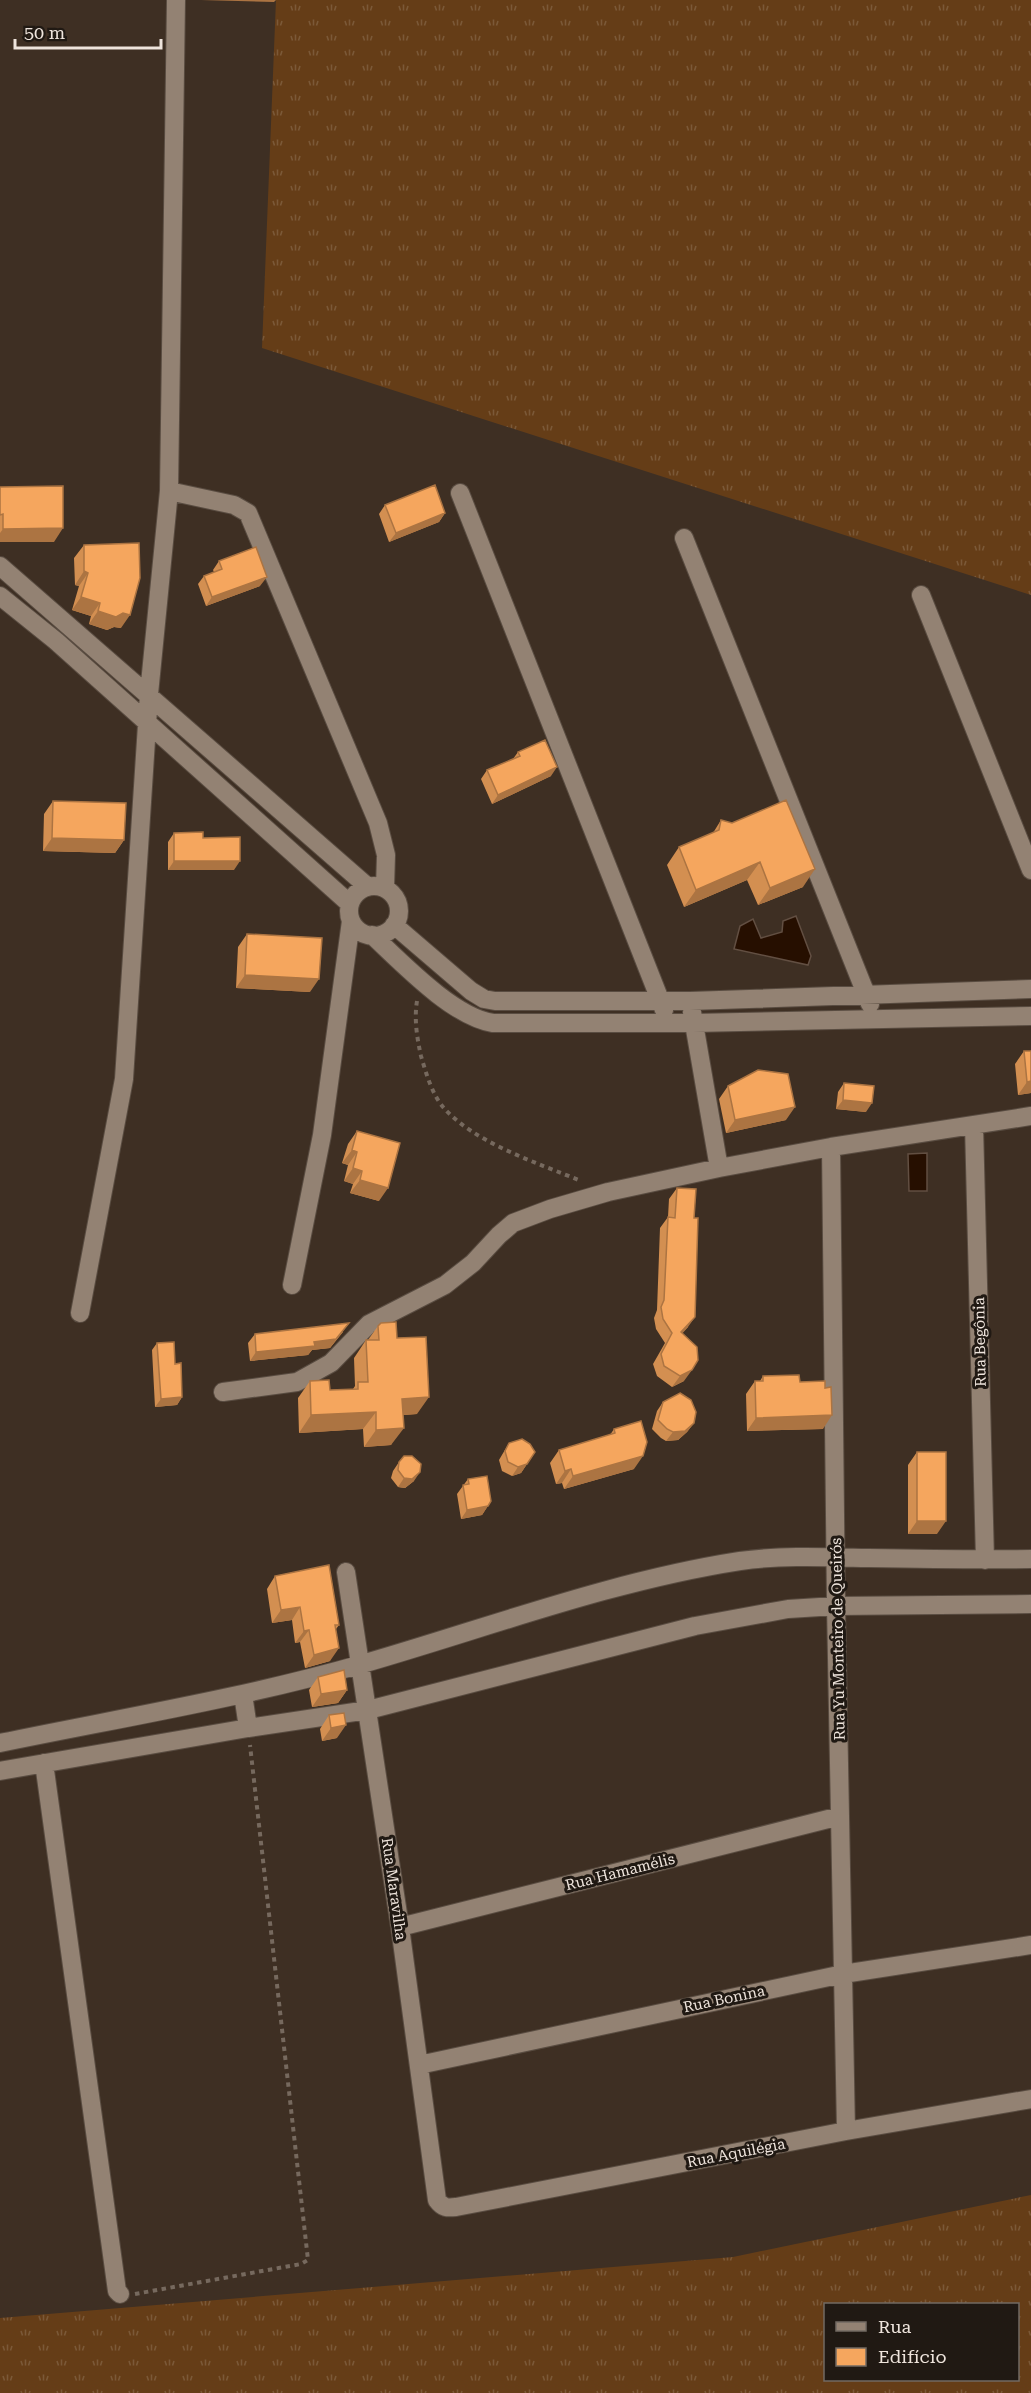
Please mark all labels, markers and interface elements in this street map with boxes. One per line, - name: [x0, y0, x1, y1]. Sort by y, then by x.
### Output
- scale bar: [15, 12, 160, 50]
- text: 50 m: [24, 22, 65, 43]
- street label: Rua Begônia: [970, 1297, 990, 1387]
- street label: Rua Yu Monteiro de Queirós: [827, 1537, 849, 1741]
- street label: Rua Maravilha: [378, 1837, 410, 1941]
- street label: Rua Hamamélis: [563, 1850, 677, 1894]
- street label: Rua Bonina: [682, 1982, 766, 2016]
- street label: Rua Aquilégia: [685, 2135, 787, 2171]
- legend: [824, 2303, 1019, 2381]
- text: Rua: [878, 2316, 911, 2337]
- text: Edifício: [878, 2346, 946, 2367]

